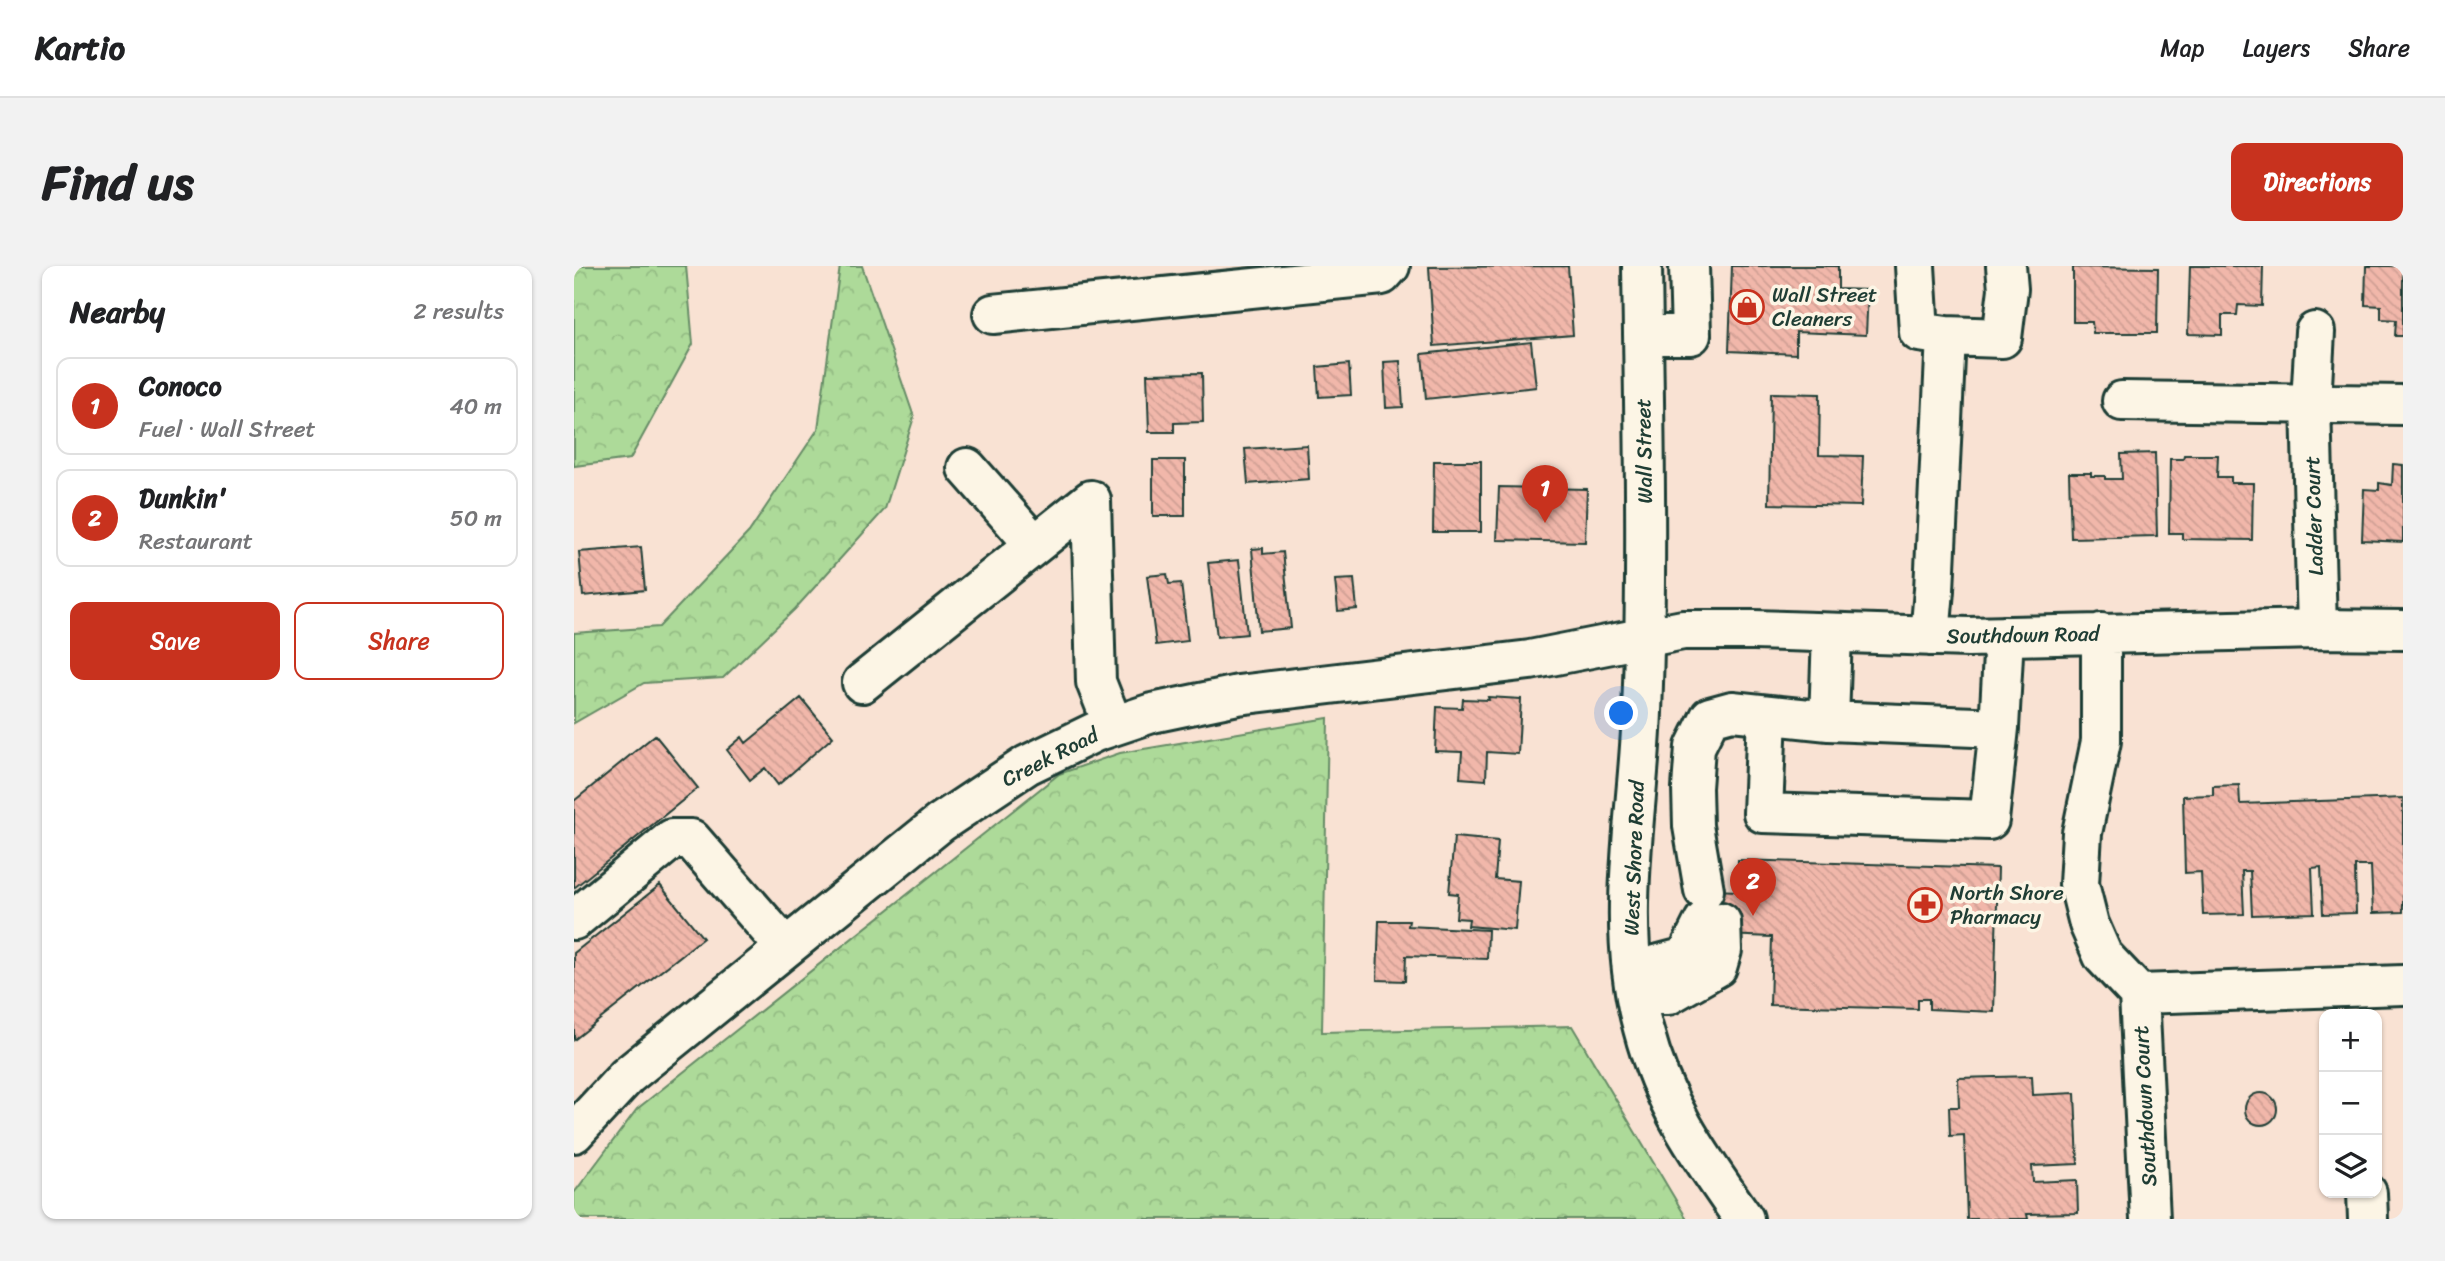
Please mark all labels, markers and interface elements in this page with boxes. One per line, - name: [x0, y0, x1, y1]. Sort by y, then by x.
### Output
- text: Kartio: [35, 19, 125, 77]
- text: Map: [2160, 27, 2205, 69]
- text: Layers: [2243, 27, 2310, 69]
- text: Share: [2348, 27, 2410, 69]
- text: Find us: [42, 139, 194, 226]
- button: Directions: [2231, 143, 2403, 221]
- place label: Wall Street Cleaners: [1772, 276, 1877, 338]
- text: Nearby: [70, 285, 165, 339]
- shop icon: Wall Street Cleaners: [1728, 288, 1766, 326]
- text: 2 results: [413, 291, 504, 332]
- text: Conoco: [139, 363, 222, 409]
- text: 1: [90, 386, 100, 427]
- text: 40 m: [449, 386, 502, 427]
- street label: Wall Street: [1624, 398, 1664, 504]
- text: Fuel · Wall Street: [139, 409, 316, 450]
- street label: Ladder Court: [2293, 455, 2335, 577]
- pin: 1: [1522, 465, 1568, 523]
- text: Dunkin': [139, 475, 227, 521]
- text: 2: [88, 498, 102, 539]
- text: 50 m: [450, 498, 502, 539]
- text: Restaurant: [139, 521, 253, 562]
- button: Save: [70, 602, 280, 680]
- button: Share: [294, 602, 504, 680]
- street label: Southdown Road: [1946, 615, 2102, 655]
- your location: [1604, 696, 1638, 730]
- street label: Creek Road: [995, 715, 1107, 798]
- street label: West Shore Road: [1612, 778, 1656, 936]
- pin: 2: [1730, 858, 1776, 916]
- place label: North Shore Pharmacy: [1950, 874, 2064, 936]
- pharmacy icon: North Shore Pharmacy: [1906, 886, 1944, 924]
- map controls: [2319, 1009, 2382, 1198]
- button: +: [2319, 1009, 2382, 1072]
- street label: Southdown Court: [2122, 1025, 2168, 1187]
- button: −: [2319, 1072, 2382, 1135]
- button: layers: [2319, 1135, 2382, 1198]

